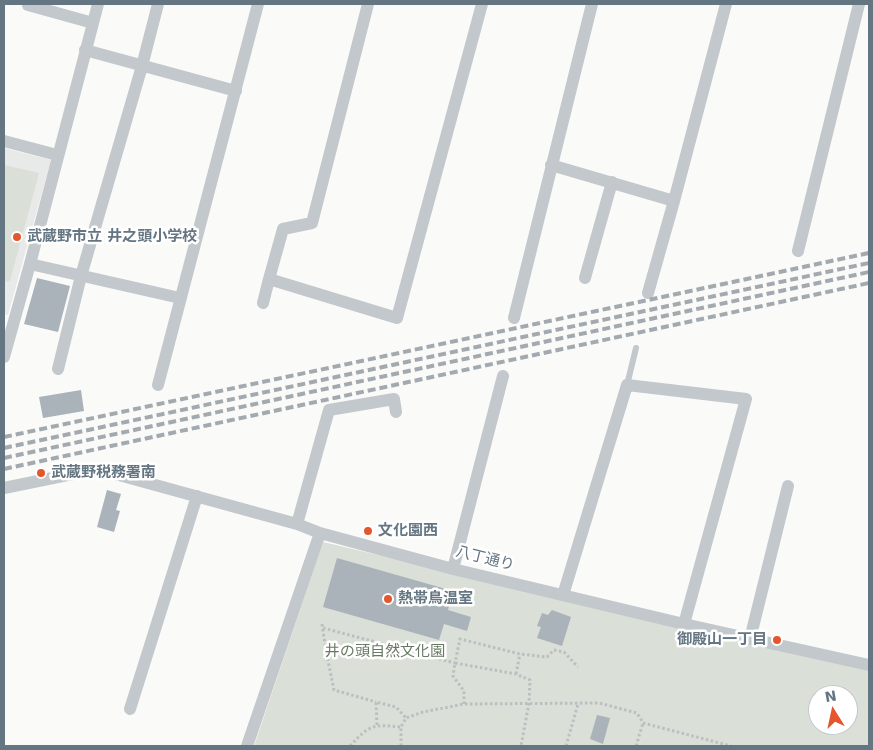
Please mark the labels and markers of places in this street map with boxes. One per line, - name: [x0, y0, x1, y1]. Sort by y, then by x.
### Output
- place label: 武蔵野市立 井之頭小学校: [27, 228, 197, 246]
- marker: 武蔵野市立 井之頭小学校: [11, 231, 23, 243]
- place label: 武蔵野税務署南: [51, 464, 156, 482]
- marker: 武蔵野税務署南: [35, 467, 47, 479]
- place label: 文化園西: [378, 522, 438, 540]
- marker: 文化園西: [362, 525, 374, 537]
- place label: 熱帯鳥温室: [398, 590, 473, 608]
- marker: 熱帯鳥温室: [382, 593, 394, 605]
- place label: 御殿山一丁目: [677, 631, 767, 649]
- marker: 御殿山一丁目: [771, 634, 783, 646]

